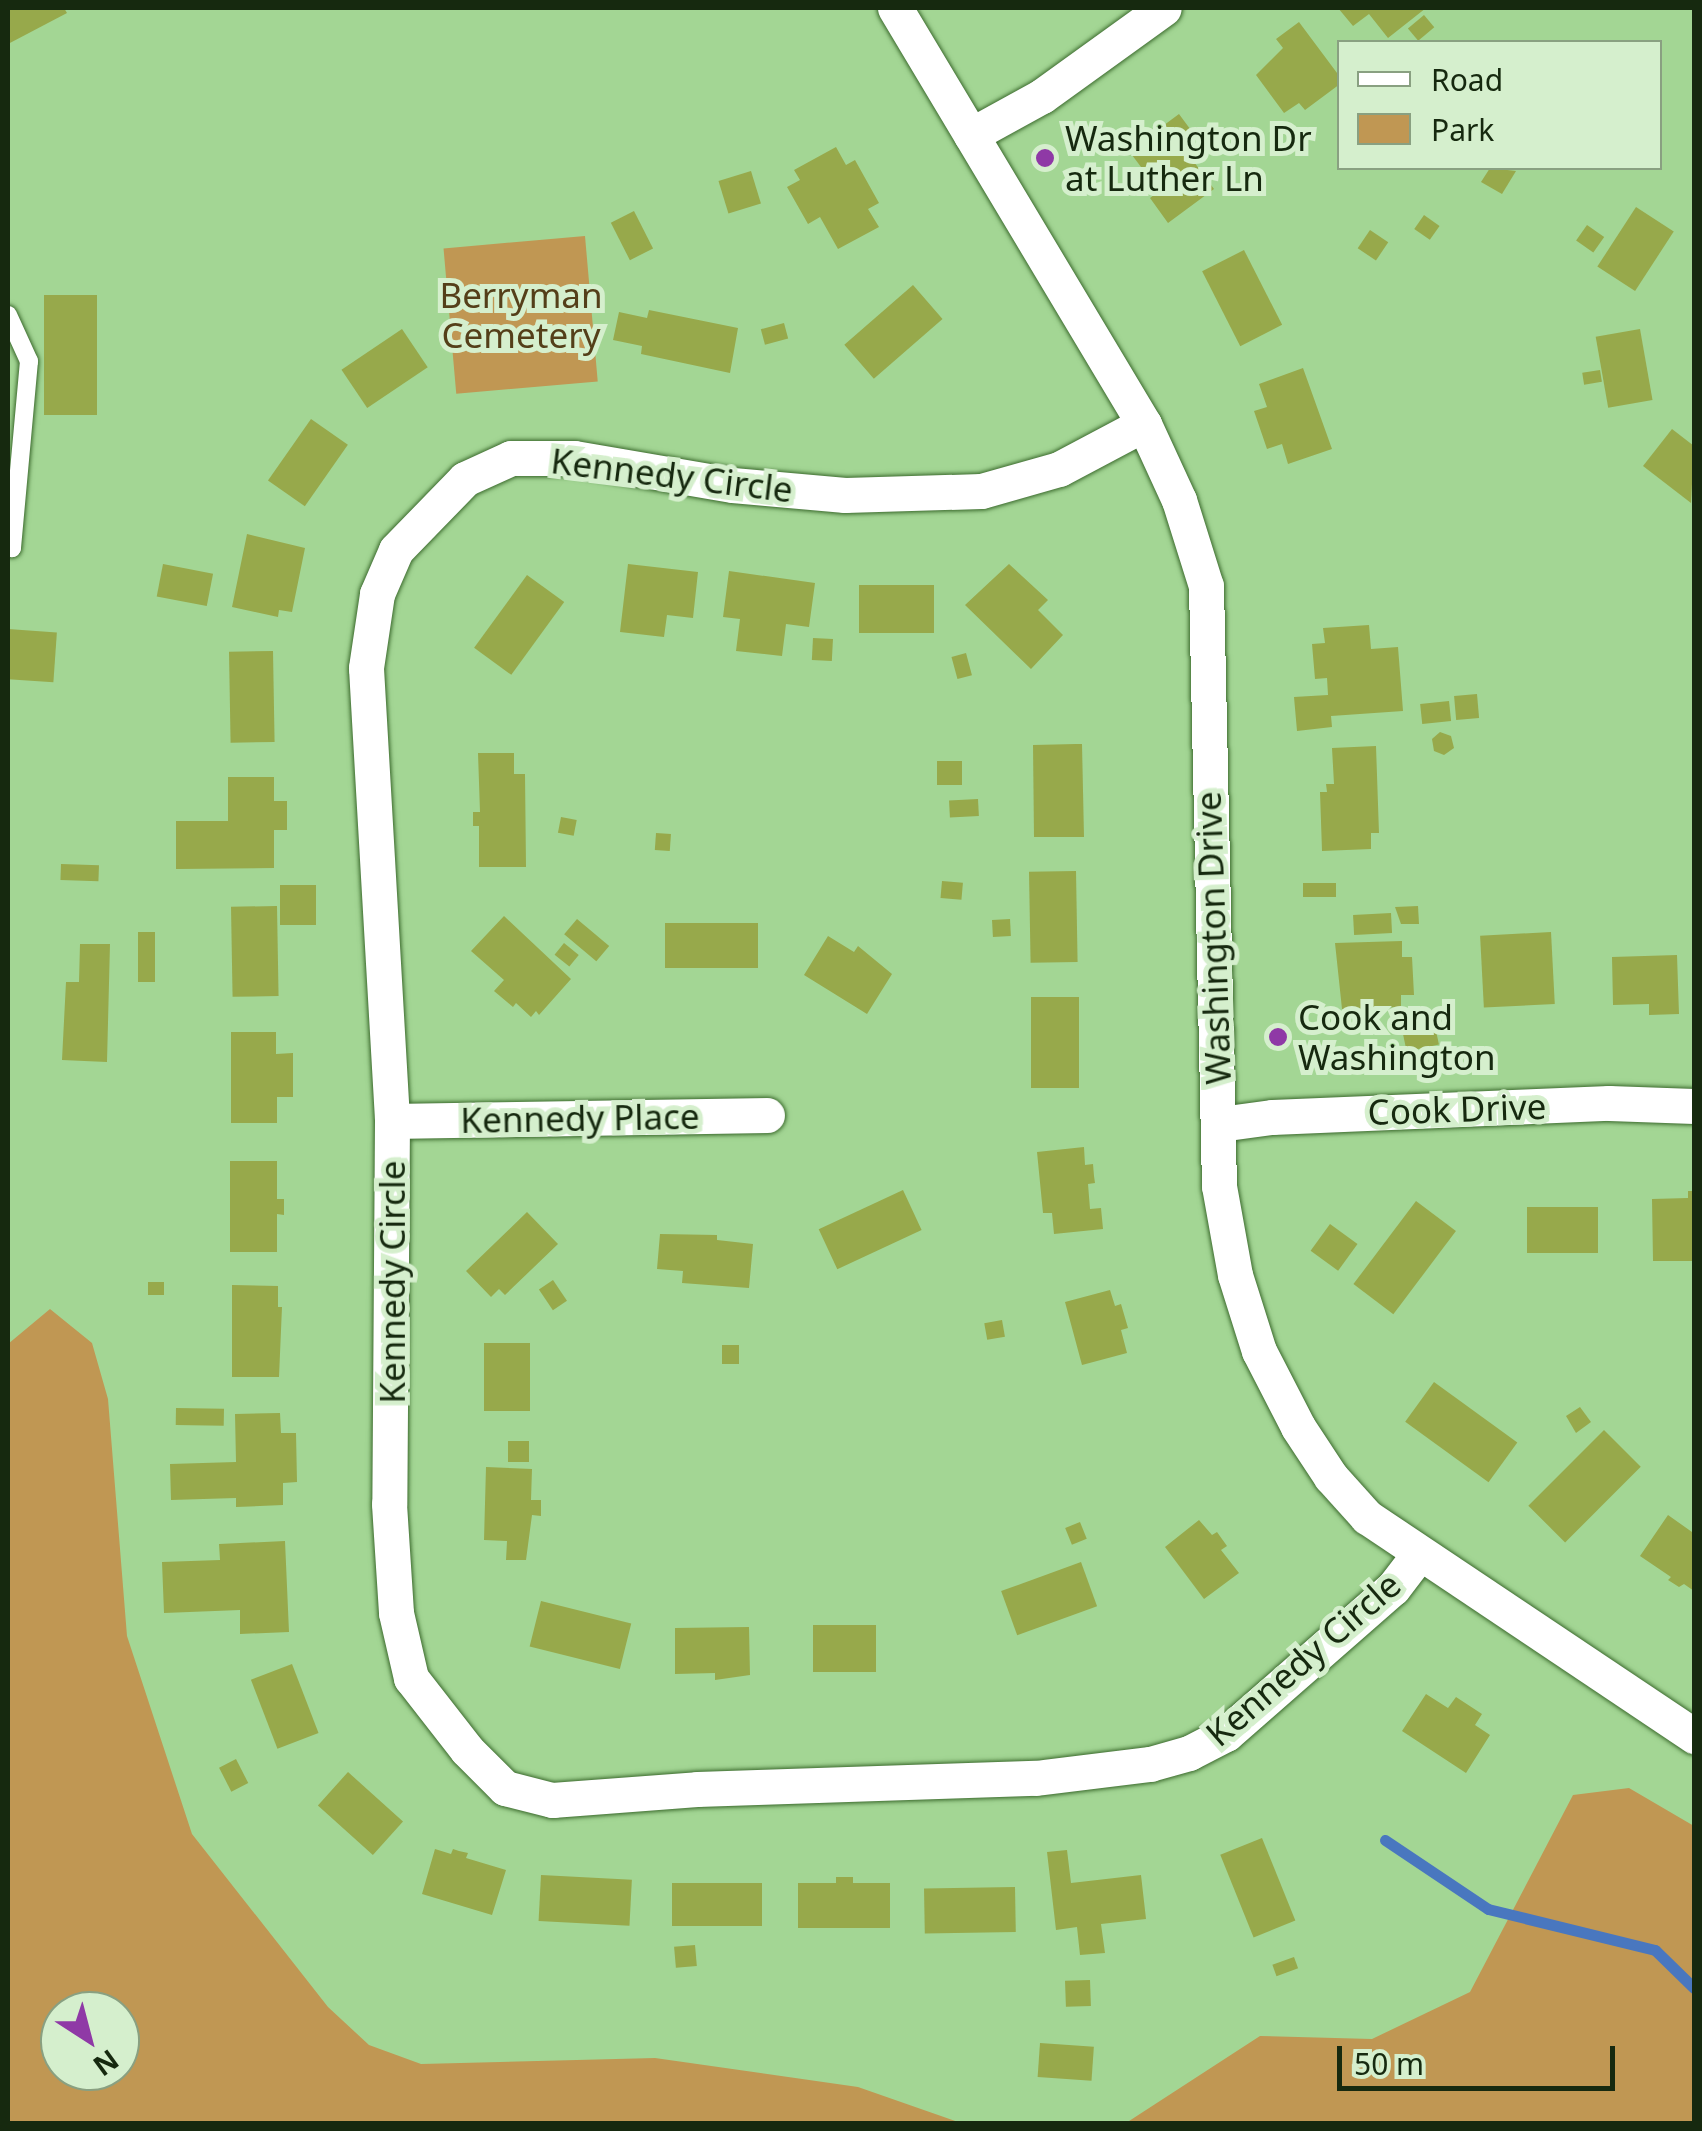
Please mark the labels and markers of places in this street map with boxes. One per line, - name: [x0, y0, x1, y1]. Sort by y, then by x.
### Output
- place label: Washington Dr at Luther Ln: [1065, 117, 1312, 199]
- marker: Washington Dr at Luther Ln: [1034, 147, 1056, 169]
- place label: Cook and Washington: [1298, 996, 1496, 1078]
- marker: Cook and Washington: [1267, 1026, 1289, 1048]

